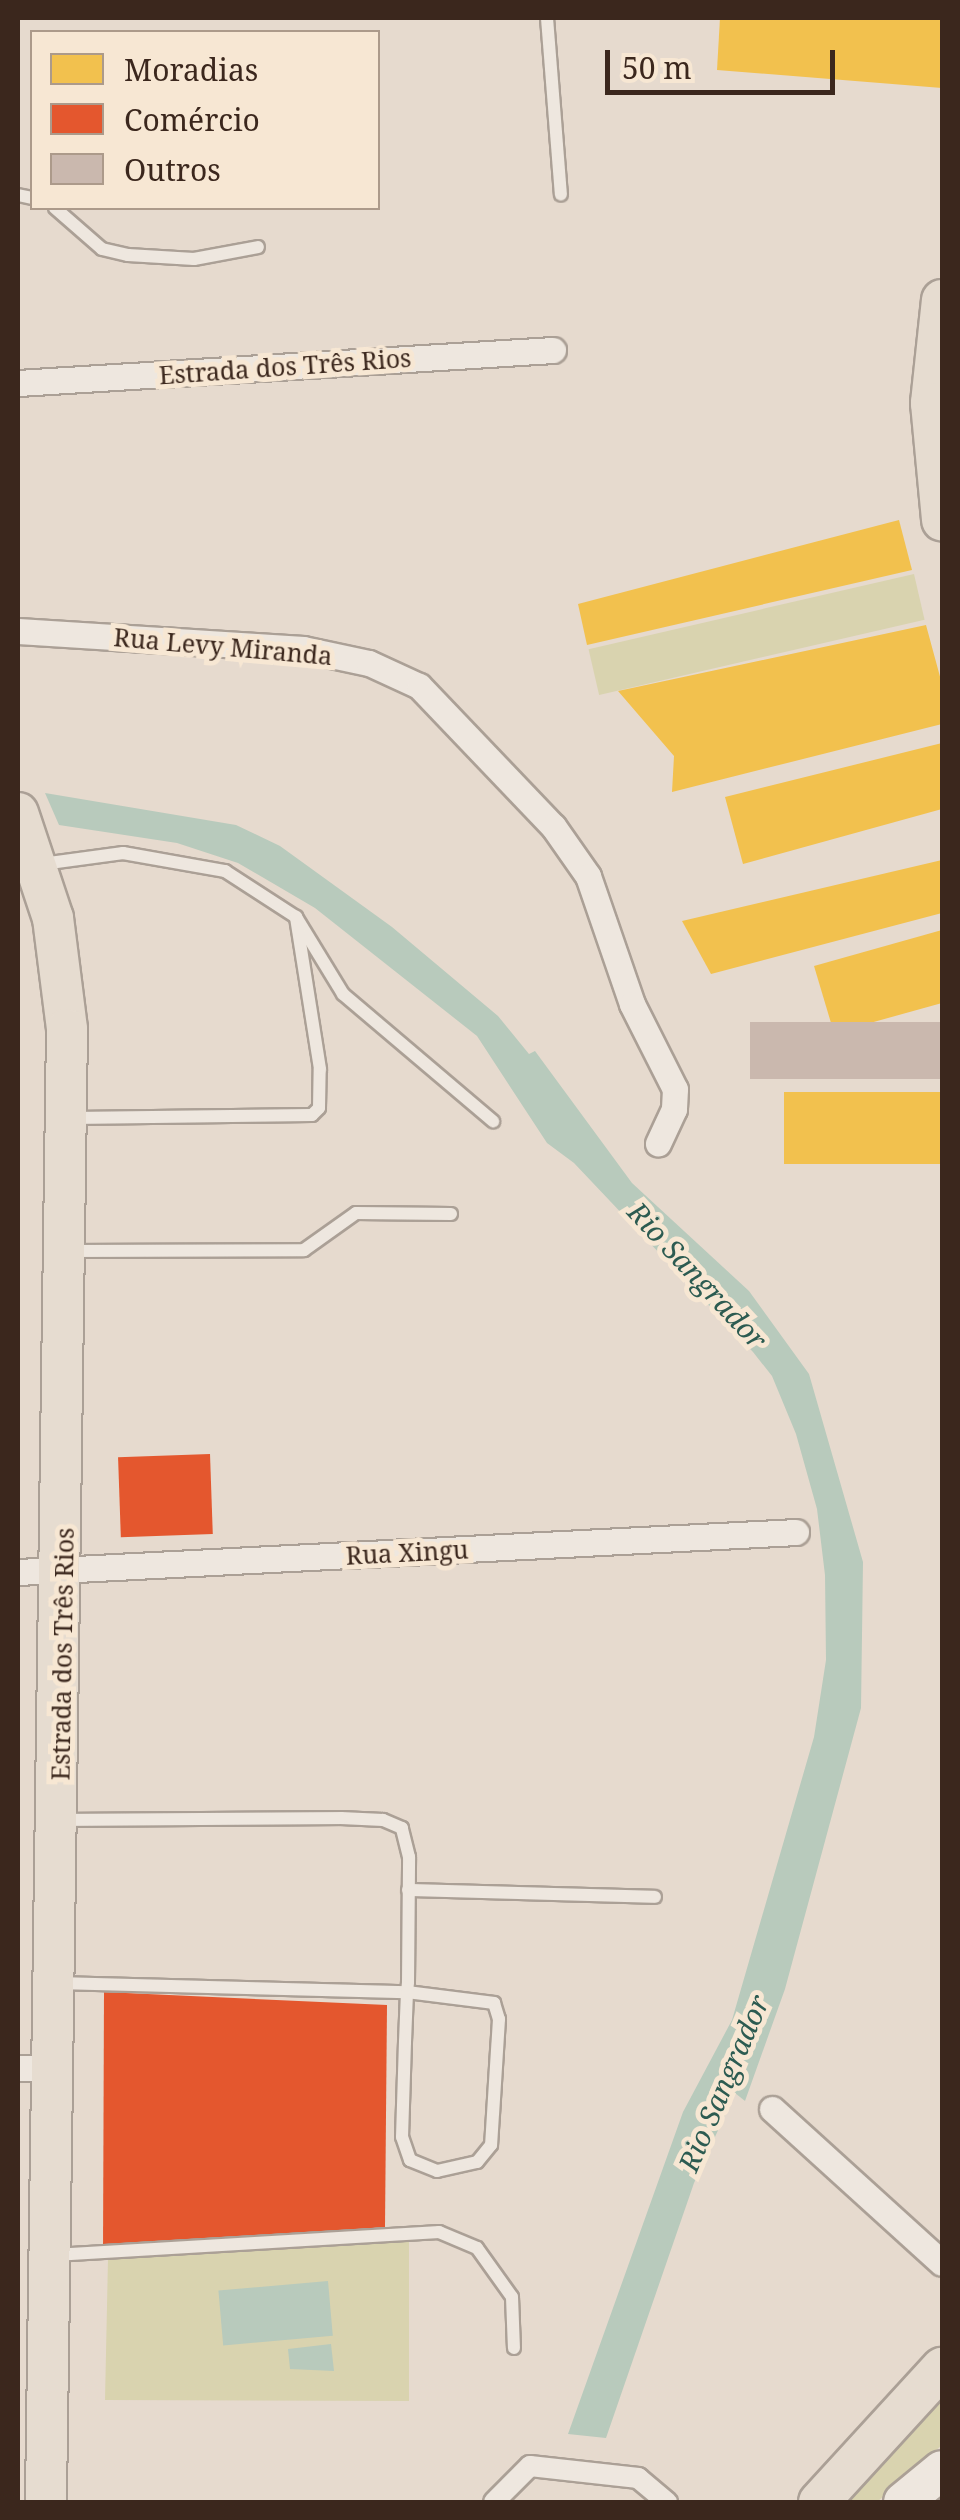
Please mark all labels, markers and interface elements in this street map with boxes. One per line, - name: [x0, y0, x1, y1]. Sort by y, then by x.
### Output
- legend: [30, 30, 380, 210]
- scale bar: [610, 30, 840, 92]
- text: 50 m: [622, 47, 692, 88]
- text: Moradias: [124, 49, 258, 90]
- text: Comércio: [124, 99, 260, 140]
- text: Outros: [124, 149, 221, 190]
- street label: Estrada dos Três Rios: [158, 342, 412, 390]
- street label: Rua Levy Miranda: [112, 622, 334, 670]
- water label: Rio Sangrador: [621, 1195, 775, 1355]
- street label: Estrada dos Três Rios: [45, 1527, 79, 1781]
- street label: Rua Xingu: [345, 1534, 469, 1570]
- water label: Rio Sangrador: [671, 1990, 775, 2176]

